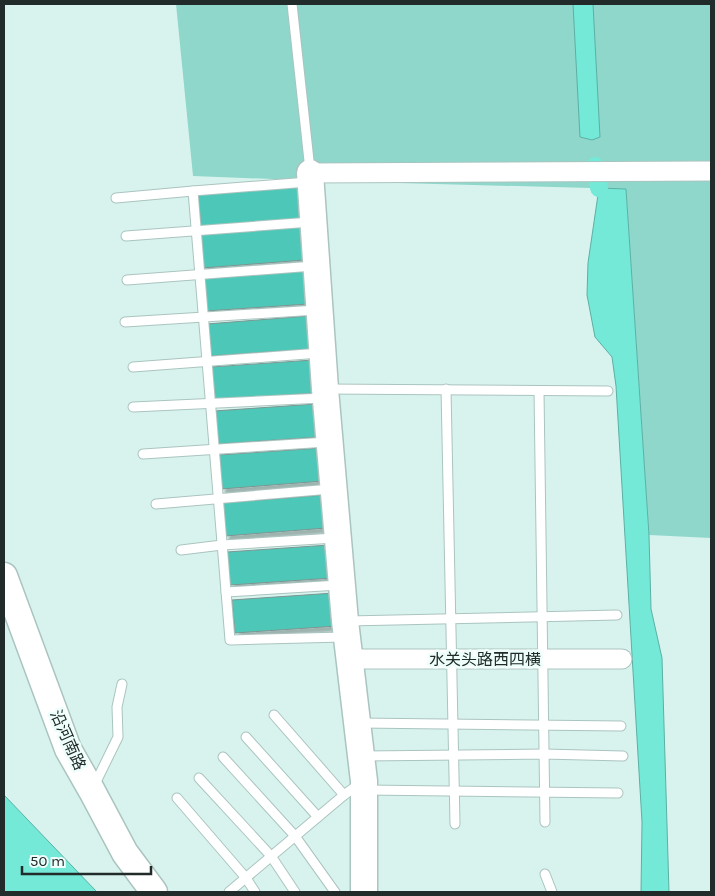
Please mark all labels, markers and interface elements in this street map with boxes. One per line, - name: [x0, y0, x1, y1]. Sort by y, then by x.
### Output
- street label: 水关头路西四横: [429, 650, 541, 669]
- street label: 沿河南路: [46, 707, 90, 773]
- scale bar: [22, 844, 151, 876]
- text: 50 m: [30, 852, 65, 870]

